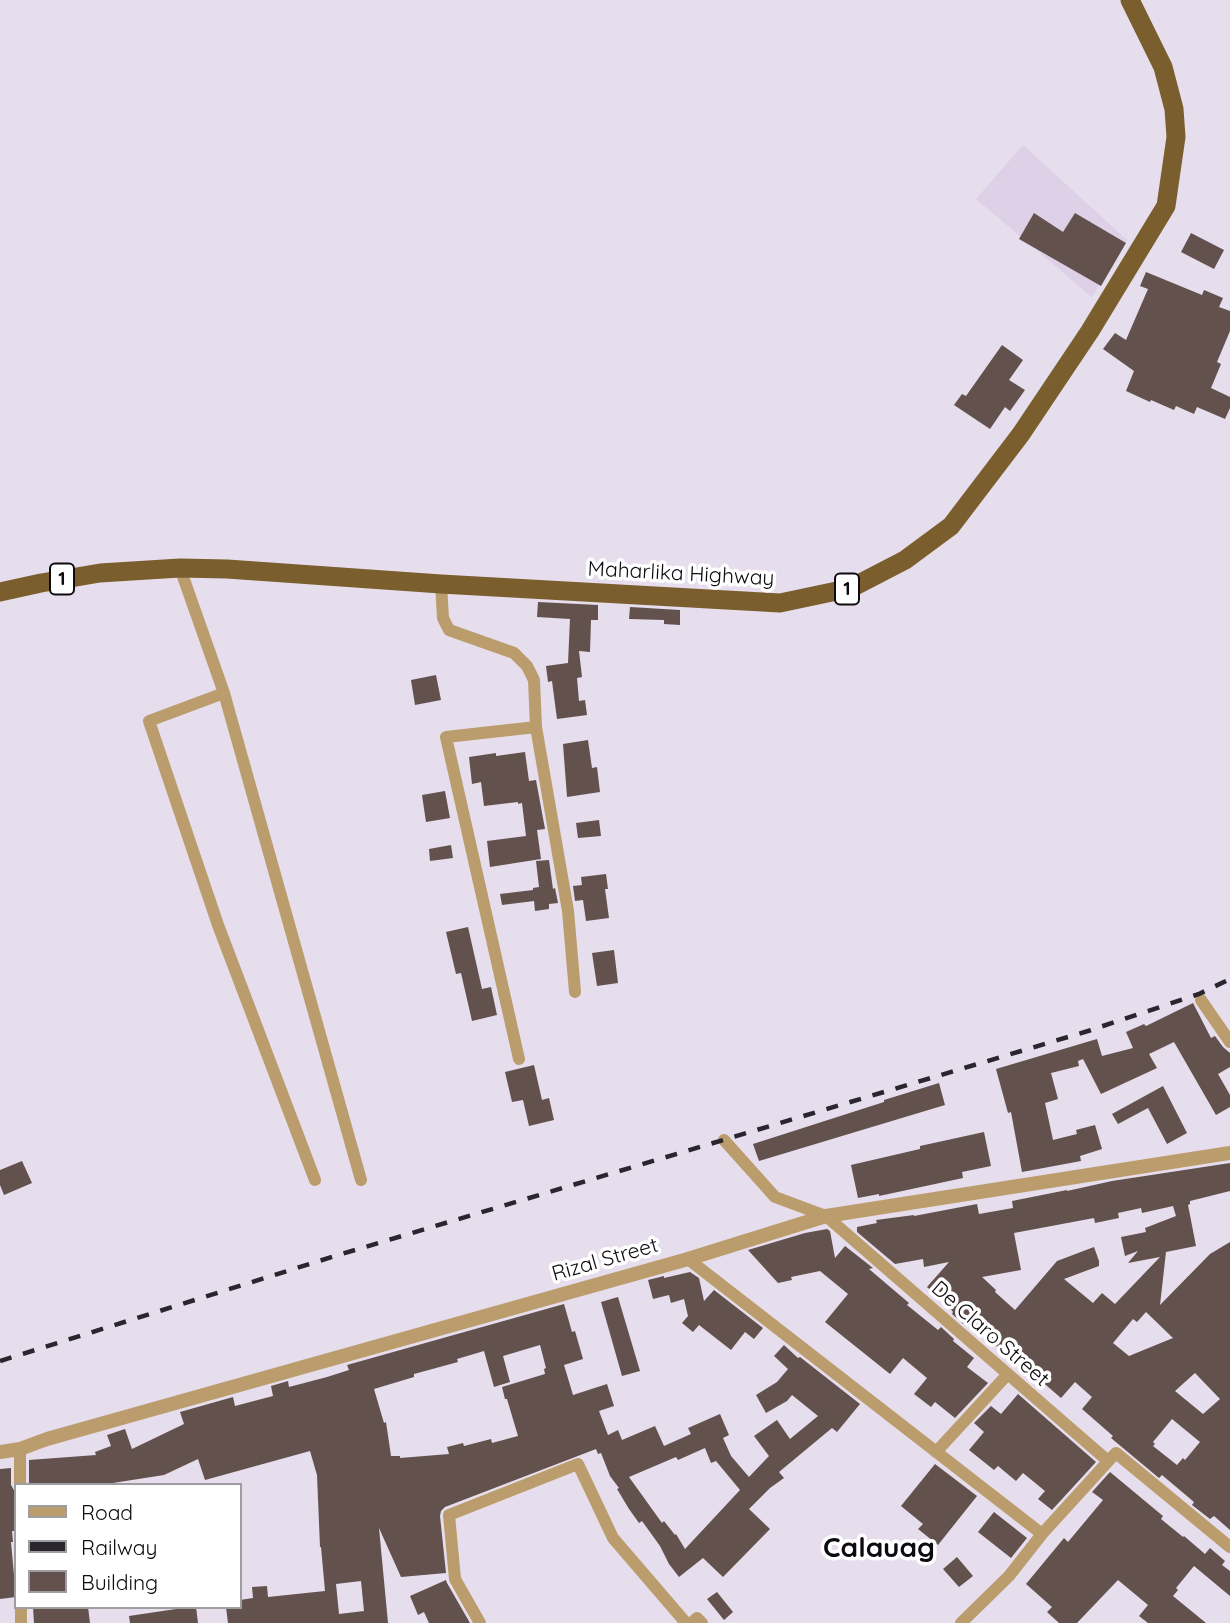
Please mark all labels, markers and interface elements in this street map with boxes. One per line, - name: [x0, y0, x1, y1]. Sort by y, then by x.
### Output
- street label: Maharlika Highway: [587, 557, 775, 591]
- road number: 1: [50, 564, 74, 594]
- road number: 1: [835, 574, 859, 604]
- street label: Rizal Street: [549, 1233, 661, 1287]
- street label: De Claro Street: [926, 1276, 1054, 1392]
- legend: [14, 1483, 242, 1609]
- text: Road: [81, 1499, 133, 1525]
- district label: Calauag: [823, 1532, 935, 1566]
- text: Railway: [81, 1534, 157, 1560]
- text: Building: [81, 1569, 158, 1595]

